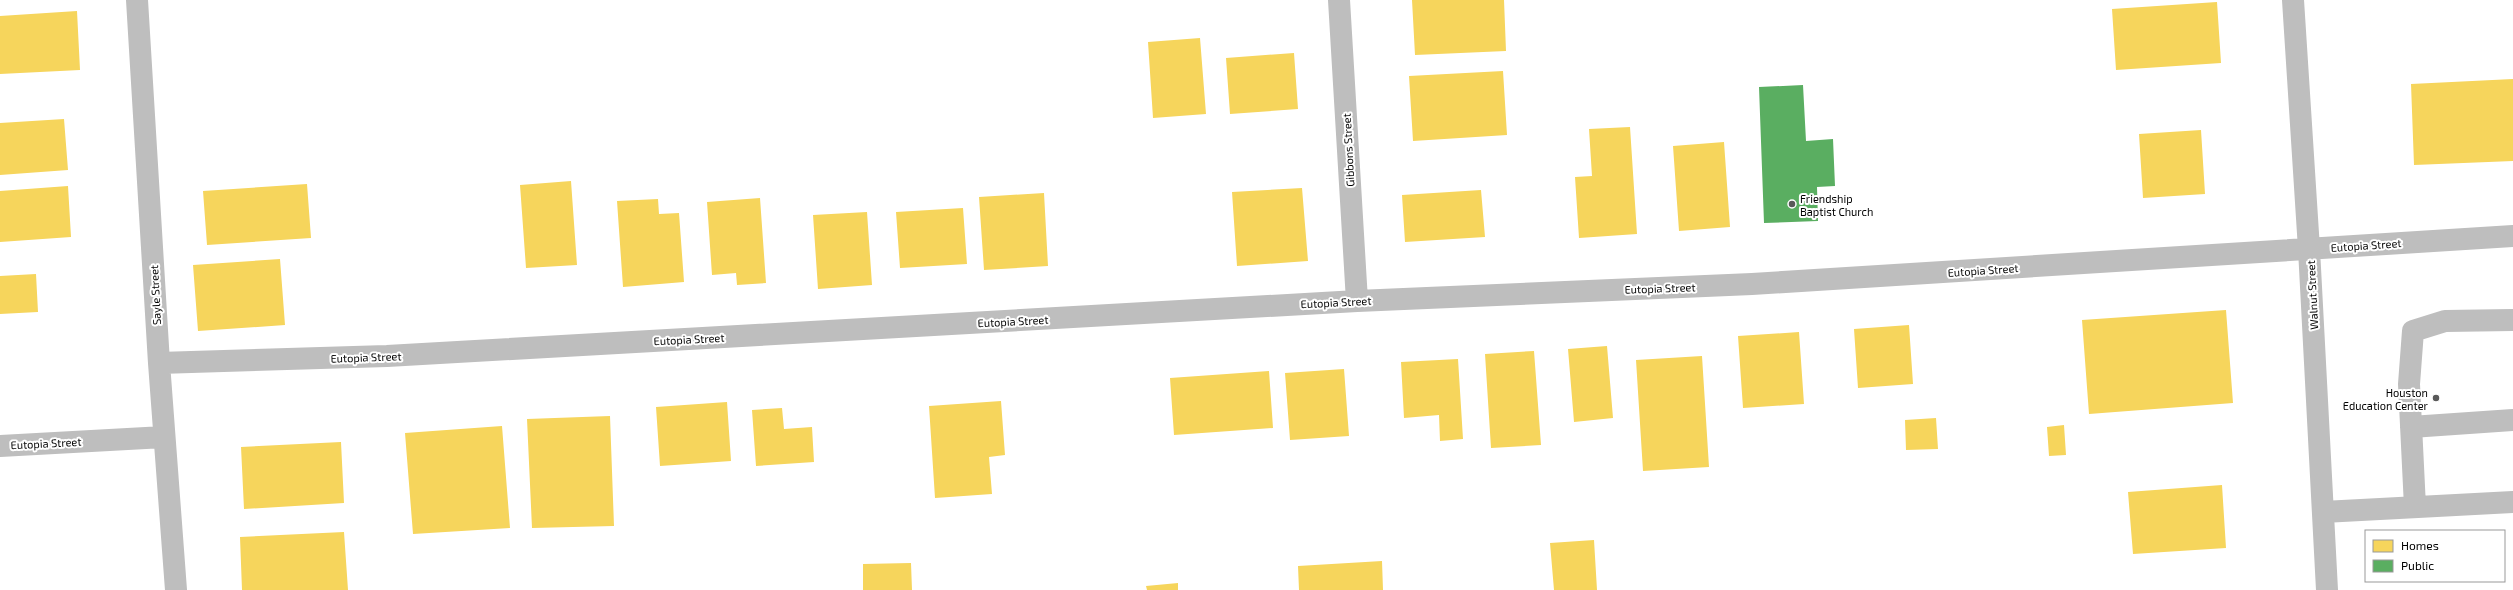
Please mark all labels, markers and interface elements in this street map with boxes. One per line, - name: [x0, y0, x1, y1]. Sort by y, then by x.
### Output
- street label: Gibbons Street: [1340, 113, 1356, 187]
- place label: Friendship Baptist Church: [1800, 192, 1873, 218]
- marker: Friendship Baptist Church: [1787, 199, 1797, 209]
- street label: Eutopia Street: [2330, 236, 2402, 254]
- street label: Walnut Street: [2304, 260, 2320, 330]
- street label: Eutopia Street: [1947, 261, 2019, 279]
- street label: Sayle Street: [147, 265, 163, 325]
- street label: Eutopia Street: [1624, 280, 1696, 296]
- street label: Eutopia Street: [1300, 294, 1372, 310]
- street label: Eutopia Street: [977, 313, 1049, 329]
- street label: Eutopia Street: [653, 331, 725, 347]
- street label: Eutopia Street: [330, 349, 402, 365]
- place label: Houston Education Center: [2343, 386, 2429, 412]
- marker: Houston Education Center: [2431, 393, 2441, 403]
- street label: Eutopia Street: [10, 435, 82, 451]
- legend: [2365, 530, 2505, 582]
- text: Homes: [2401, 538, 2439, 552]
- text: Public: [2401, 558, 2434, 572]

